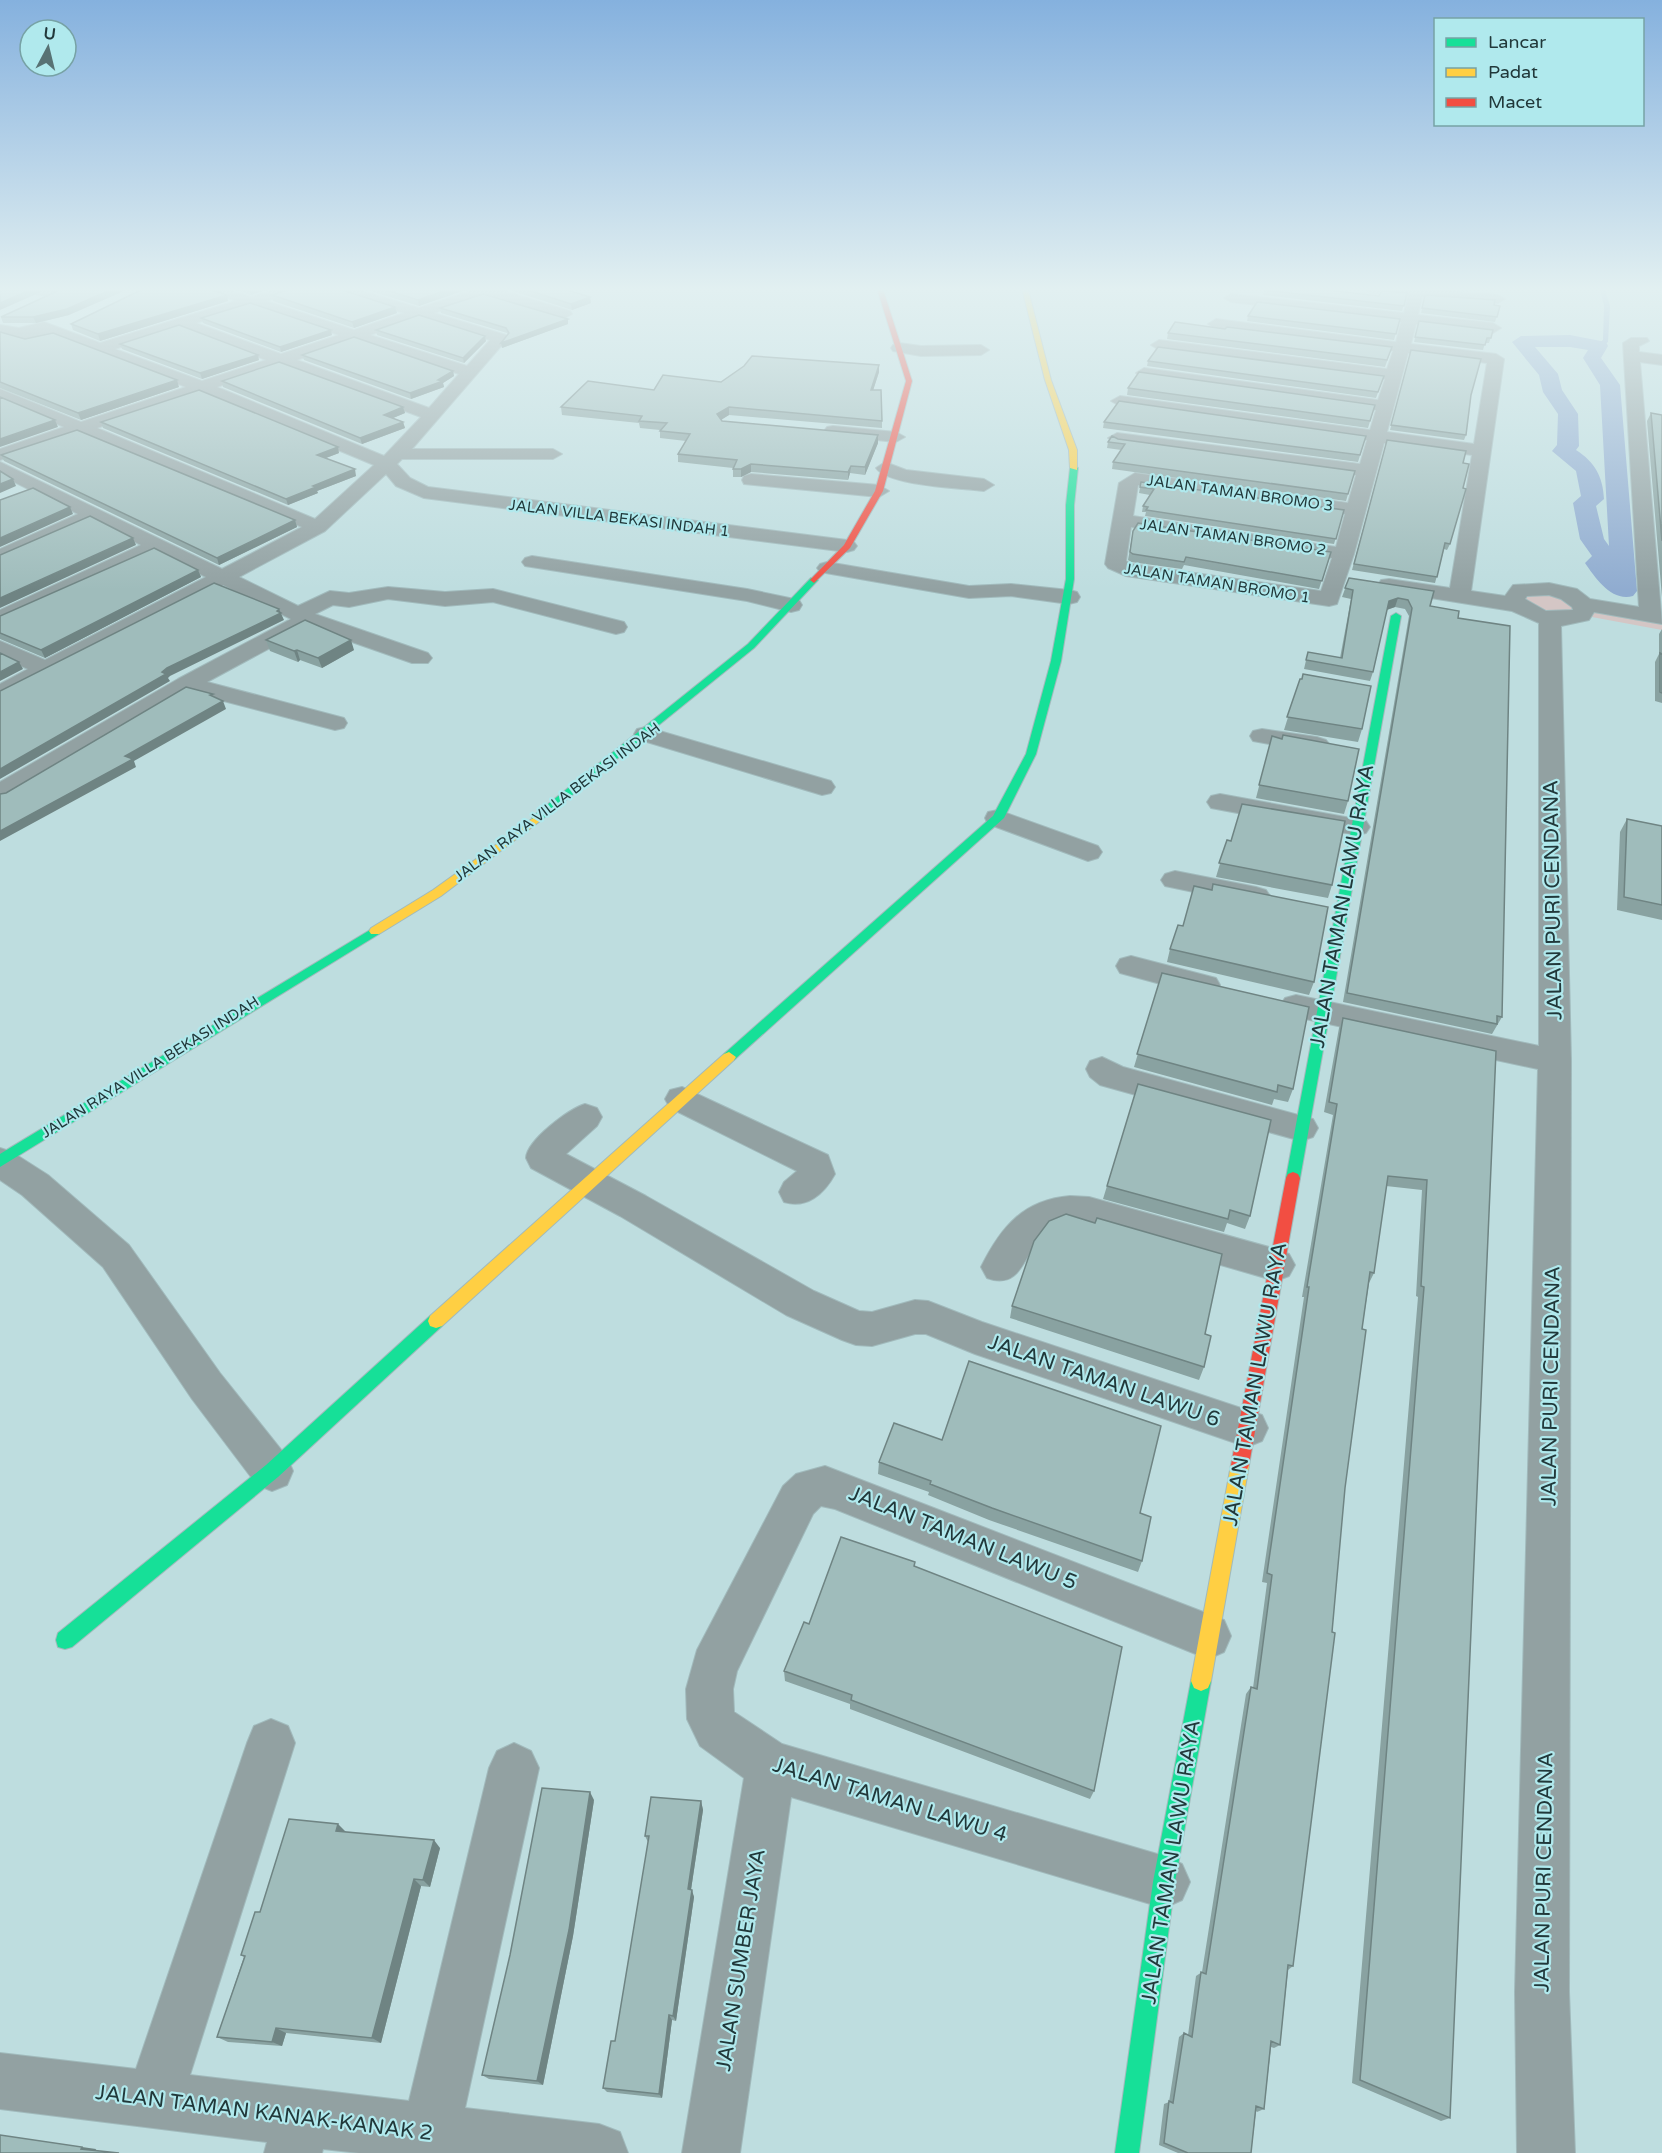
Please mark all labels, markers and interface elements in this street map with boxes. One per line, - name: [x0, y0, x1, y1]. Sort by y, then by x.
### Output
- north arrow: [18, 18, 78, 78]
- legend: [1434, 18, 1644, 126]
- text: U: [42, 23, 57, 45]
- text: Lancar: [1488, 31, 1546, 53]
- text: Padat: [1488, 61, 1538, 83]
- text: Macet: [1488, 91, 1542, 113]
- street label: JALAN TAMAN BROMO 3: [1146, 471, 1334, 515]
- street label: JALAN VILLA BEKASI INDAH 1: [508, 496, 730, 540]
- street label: JALAN TAMAN BROMO 2: [1139, 515, 1327, 559]
- street label: JALAN TAMAN BROMO 1: [1123, 559, 1311, 607]
- street label: JALAN RAYA VILLA BEKASI INDAH: [450, 719, 664, 885]
- street label: JALAN TAMAN LAWU RAYA: [1305, 762, 1379, 1050]
- street label: JALAN PURI CENDANA: [1538, 780, 1568, 1020]
- street label: JALAN RAYA VILLA BEKASI INDAH: [38, 992, 262, 1142]
- street label: JALAN TAMAN LAWU RAYA: [1218, 1240, 1292, 1528]
- street label: JALAN PURI CENDANA: [1536, 1266, 1566, 1506]
- street label: JALAN TAMAN LAWU 6: [985, 1330, 1223, 1432]
- street label: JALAN TAMAN LAWU 5: [845, 1481, 1081, 1595]
- street label: JALAN TAMAN LAWU RAYA: [1136, 1718, 1206, 2006]
- street label: JALAN TAMAN LAWU 4: [770, 1752, 1010, 1848]
- street label: JALAN PURI CENDANA: [1529, 1752, 1559, 1992]
- street label: JALAN SUMBER JAYA: [711, 1847, 771, 2073]
- street label: JALAN TAMAN KANAK-KANAK 2: [94, 2080, 434, 2146]

